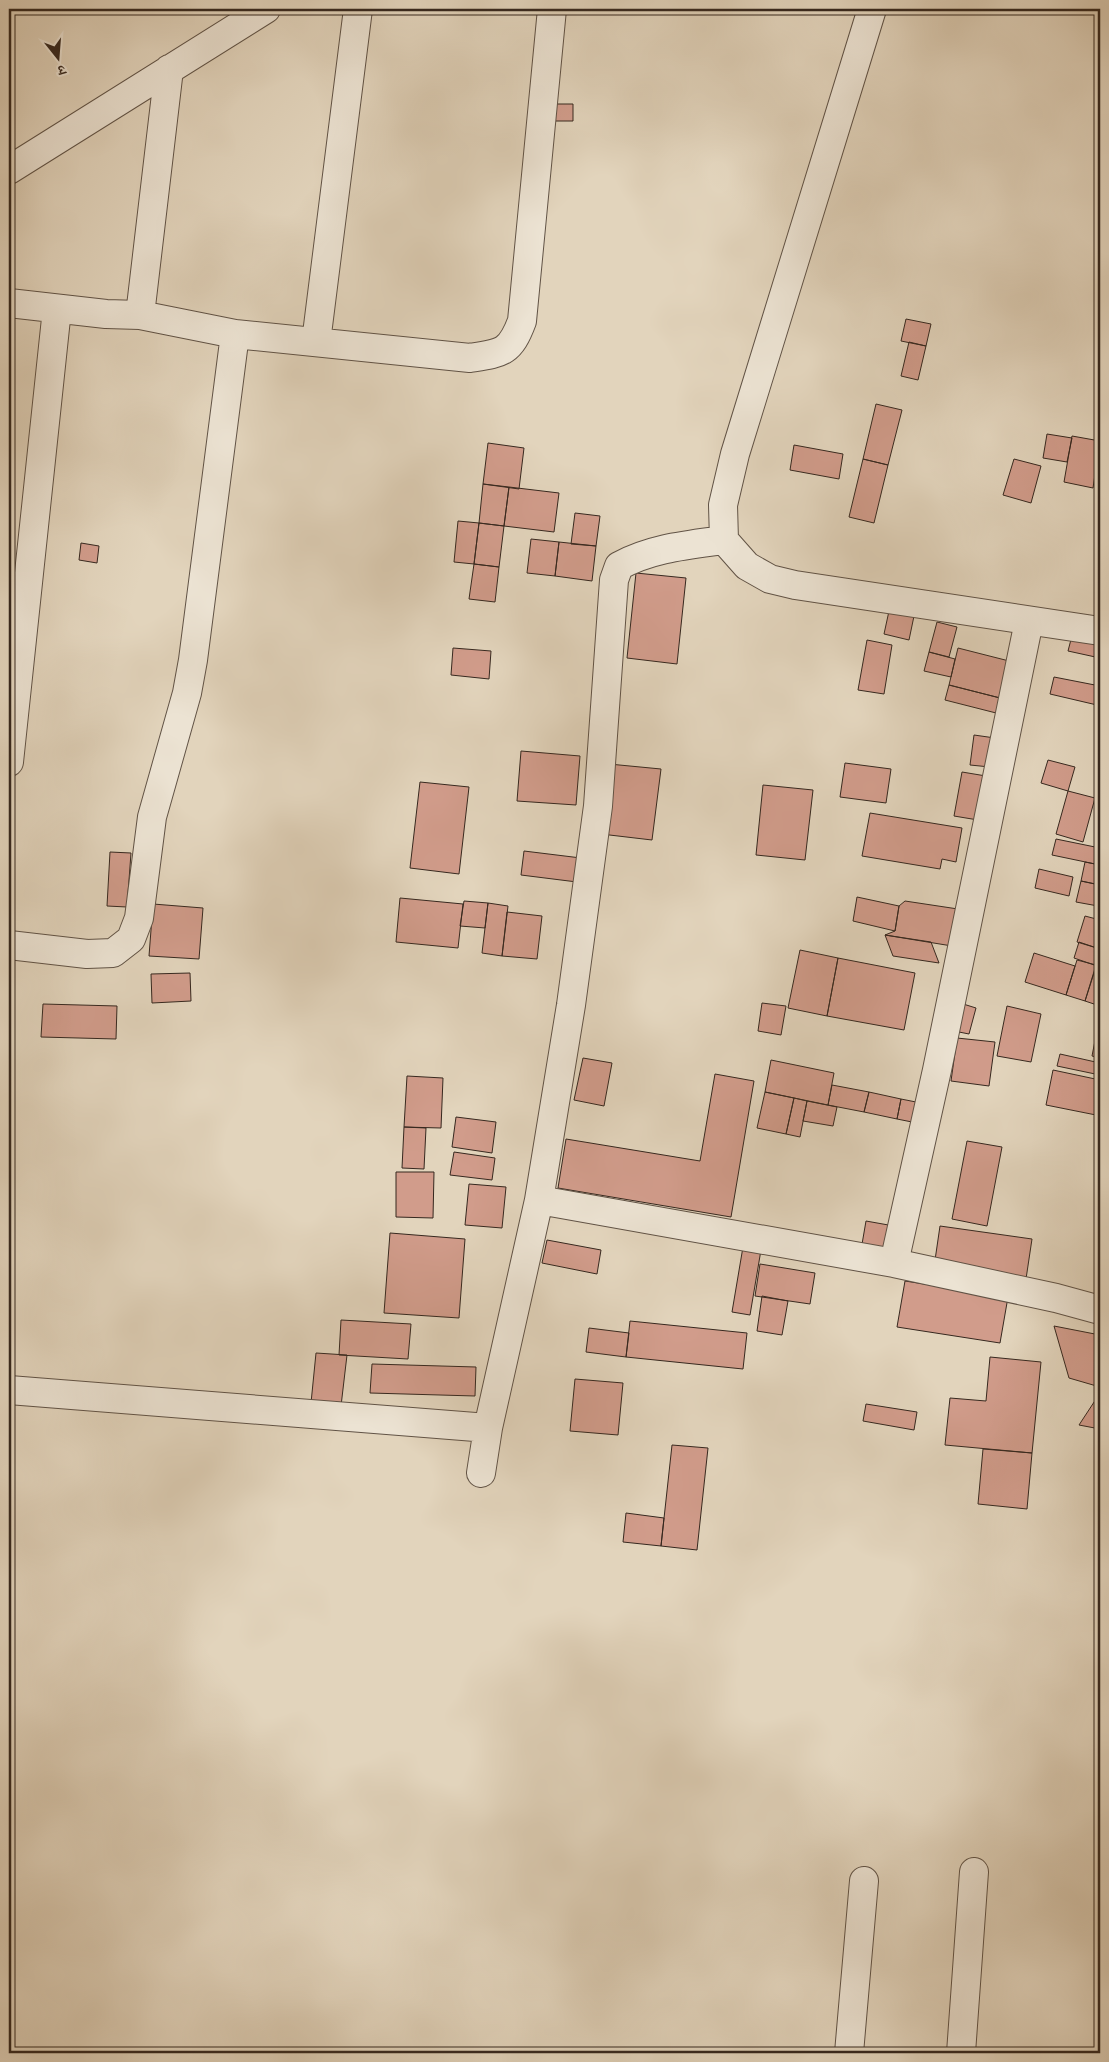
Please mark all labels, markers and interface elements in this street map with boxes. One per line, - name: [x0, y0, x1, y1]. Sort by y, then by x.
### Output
- north arrow: [32, 32, 82, 82]
- text: उ: [55, 60, 69, 79]

